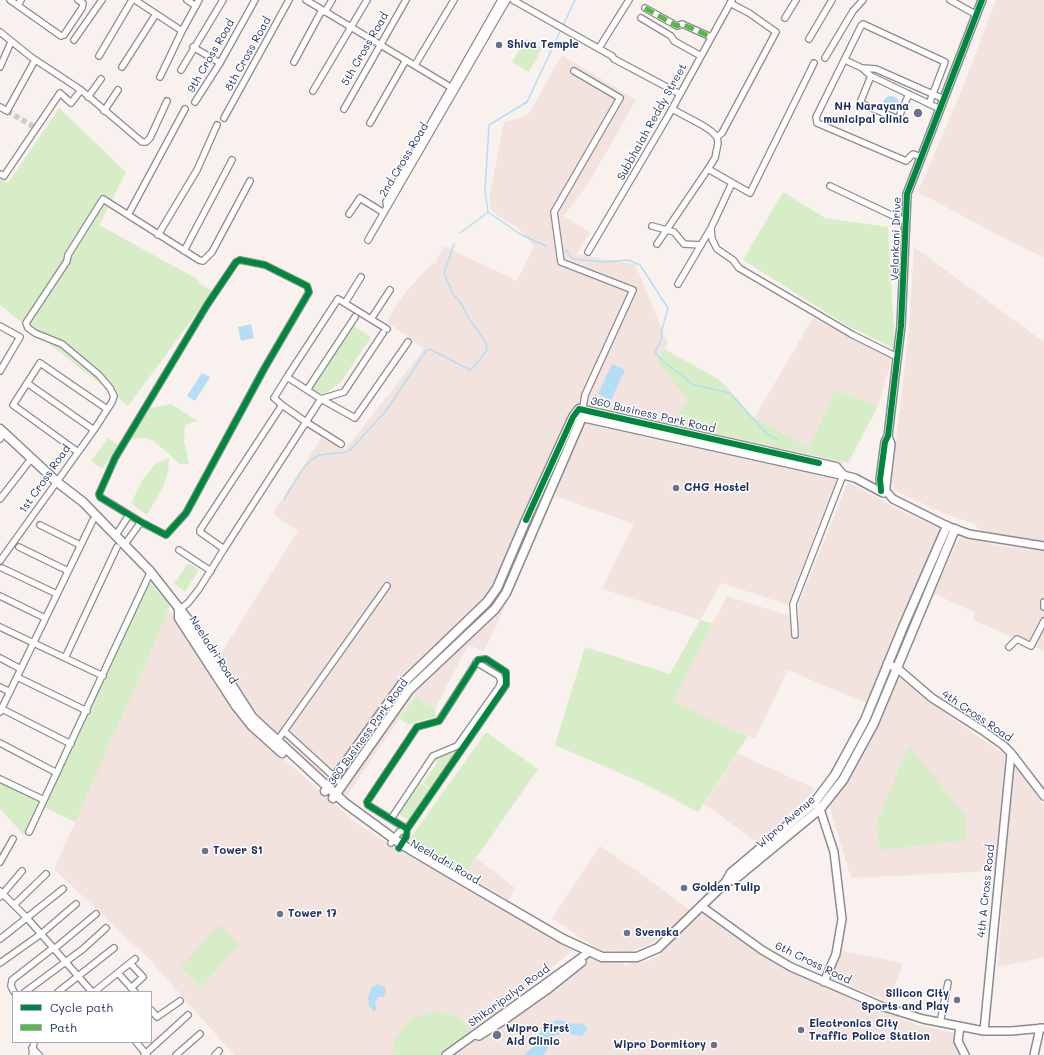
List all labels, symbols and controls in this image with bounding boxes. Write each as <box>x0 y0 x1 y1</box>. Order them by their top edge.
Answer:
street label: 5th Cross Road <box>339 10 391 88</box>
street label: 8th Cross Road <box>222 15 274 93</box>
street label: 9th Cross Road <box>185 17 237 95</box>
place label: Shiva Temple <box>507 38 579 52</box>
marker: Shiva Temple <box>494 40 504 50</box>
street label: Subbhaiah Reddy Street <box>614 61 690 183</box>
place label: NH Narayana municipal clinic <box>823 100 909 126</box>
marker: NH Narayana municipal clinic <box>912 107 924 119</box>
street label: 2nd Cross Road <box>377 121 431 199</box>
street label: Velankani Drive <box>888 197 904 281</box>
street label: 360 Business Park Road <box>589 394 717 436</box>
street label: 1st Cross Road <box>17 442 73 516</box>
place label: CHG Hostel <box>684 481 749 495</box>
marker: CHG Hostel <box>671 483 681 493</box>
street label: Neeladri Road <box>186 614 240 686</box>
street label: 360 Business Park Road <box>325 676 411 788</box>
street label: 4th Cross Road <box>939 687 1015 745</box>
street label: Wipro Avenue <box>754 793 818 851</box>
street label: Neeladri Road <box>408 837 482 887</box>
place label: Tower S1 <box>213 844 263 858</box>
street label: 4th A Cross Road <box>975 844 997 938</box>
marker: Tower S1 <box>200 846 210 856</box>
place label: Golden Tulip <box>692 881 760 895</box>
marker: Golden Tulip <box>679 883 689 893</box>
place label: Tower 17 <box>288 907 337 921</box>
marker: Tower 17 <box>275 909 285 919</box>
place label: Svenska <box>635 926 679 940</box>
marker: Svenska <box>622 928 632 938</box>
street label: 6th Cross Road <box>773 939 853 987</box>
street label: Shikaripalya Road <box>466 962 552 1030</box>
place label: Silicon City Sports and Play <box>861 987 949 1013</box>
legend <box>12 991 152 1043</box>
marker: Silicon City Sports and Play <box>952 995 962 1005</box>
text: Cycle path <box>50 999 113 1015</box>
place label: Electronics City Traffic Police Station <box>809 1017 930 1043</box>
text: Path <box>50 1019 77 1035</box>
place label: Wipro First Aid Clinic <box>506 1022 569 1048</box>
marker: Electronics City Traffic Police Station <box>796 1025 806 1035</box>
marker: Wipro First Aid Clinic <box>491 1029 503 1041</box>
place label: Wipro Dormitory <box>614 1038 706 1052</box>
marker: Wipro Dormitory <box>709 1040 719 1050</box>

